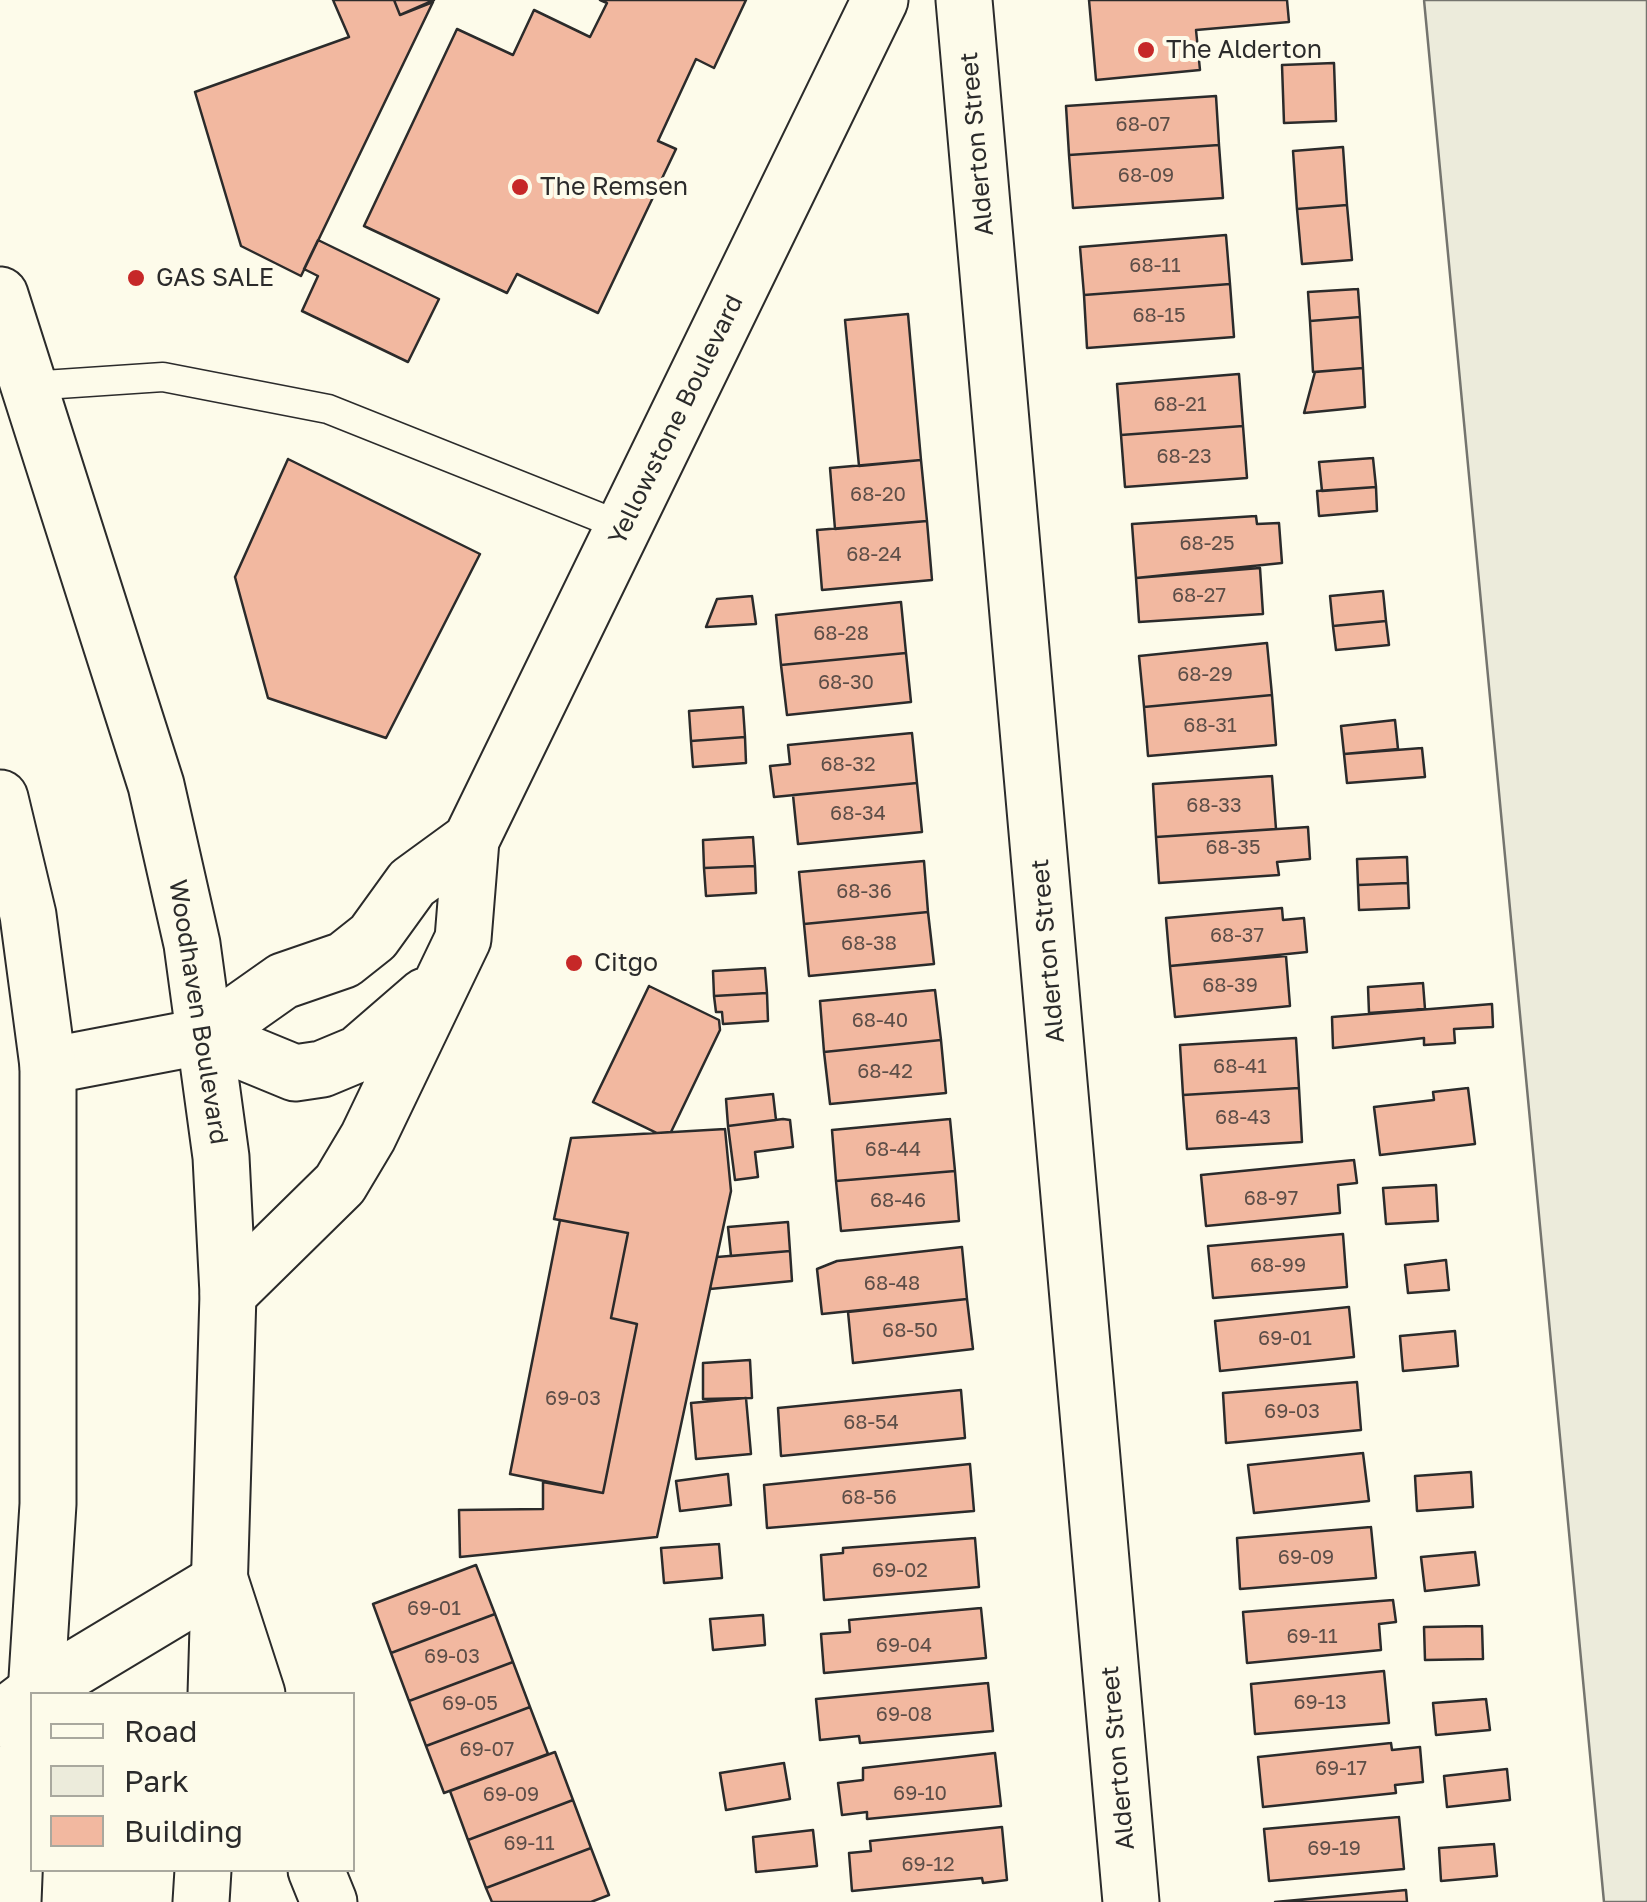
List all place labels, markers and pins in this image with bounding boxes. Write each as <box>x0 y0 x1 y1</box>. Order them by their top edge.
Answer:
place label: The Alderton <box>1166 35 1322 65</box>
marker: The Alderton <box>1135 39 1157 61</box>
place label: The Remsen <box>540 172 688 202</box>
marker: The Remsen <box>509 176 531 198</box>
place label: GAS SALE <box>156 263 274 293</box>
marker: GAS SALE <box>125 267 147 289</box>
place label: Citgo <box>594 948 658 978</box>
marker: Citgo <box>563 952 585 974</box>

